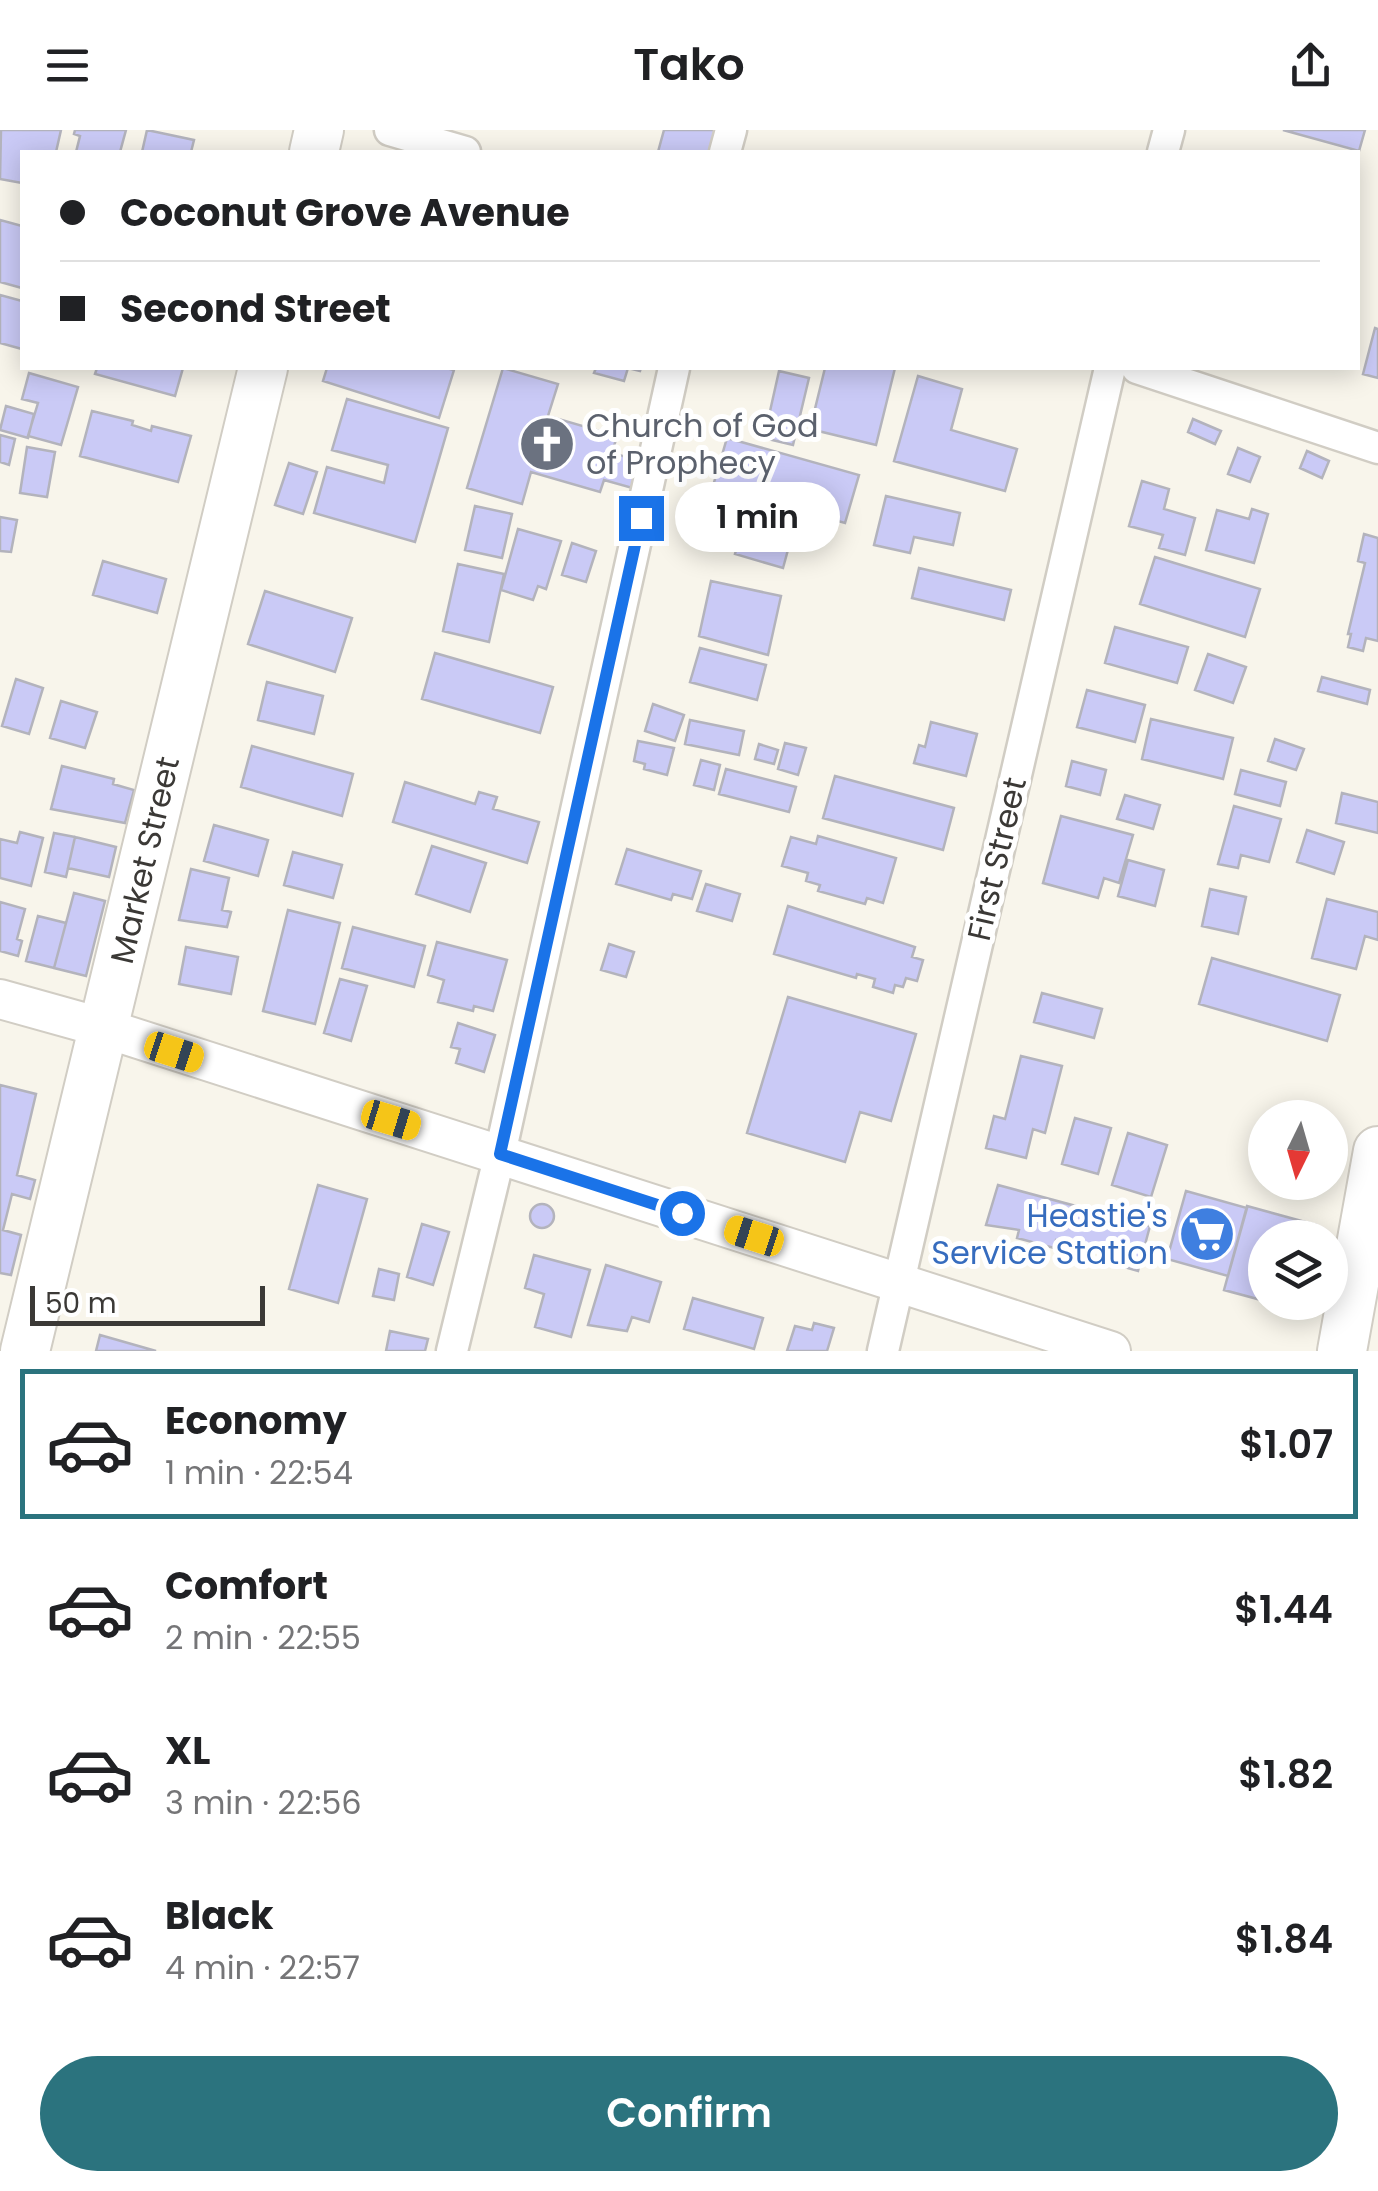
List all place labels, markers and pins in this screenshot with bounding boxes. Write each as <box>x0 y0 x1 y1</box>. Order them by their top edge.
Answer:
place label: Church of God of Prophecy <box>586 403 819 485</box>
church icon: Church of God of Prophecy <box>517 414 577 474</box>
place label: Heastie's Service Station <box>931 1193 1168 1275</box>
supermarket icon: Heastie's Service Station <box>1177 1204 1237 1264</box>

